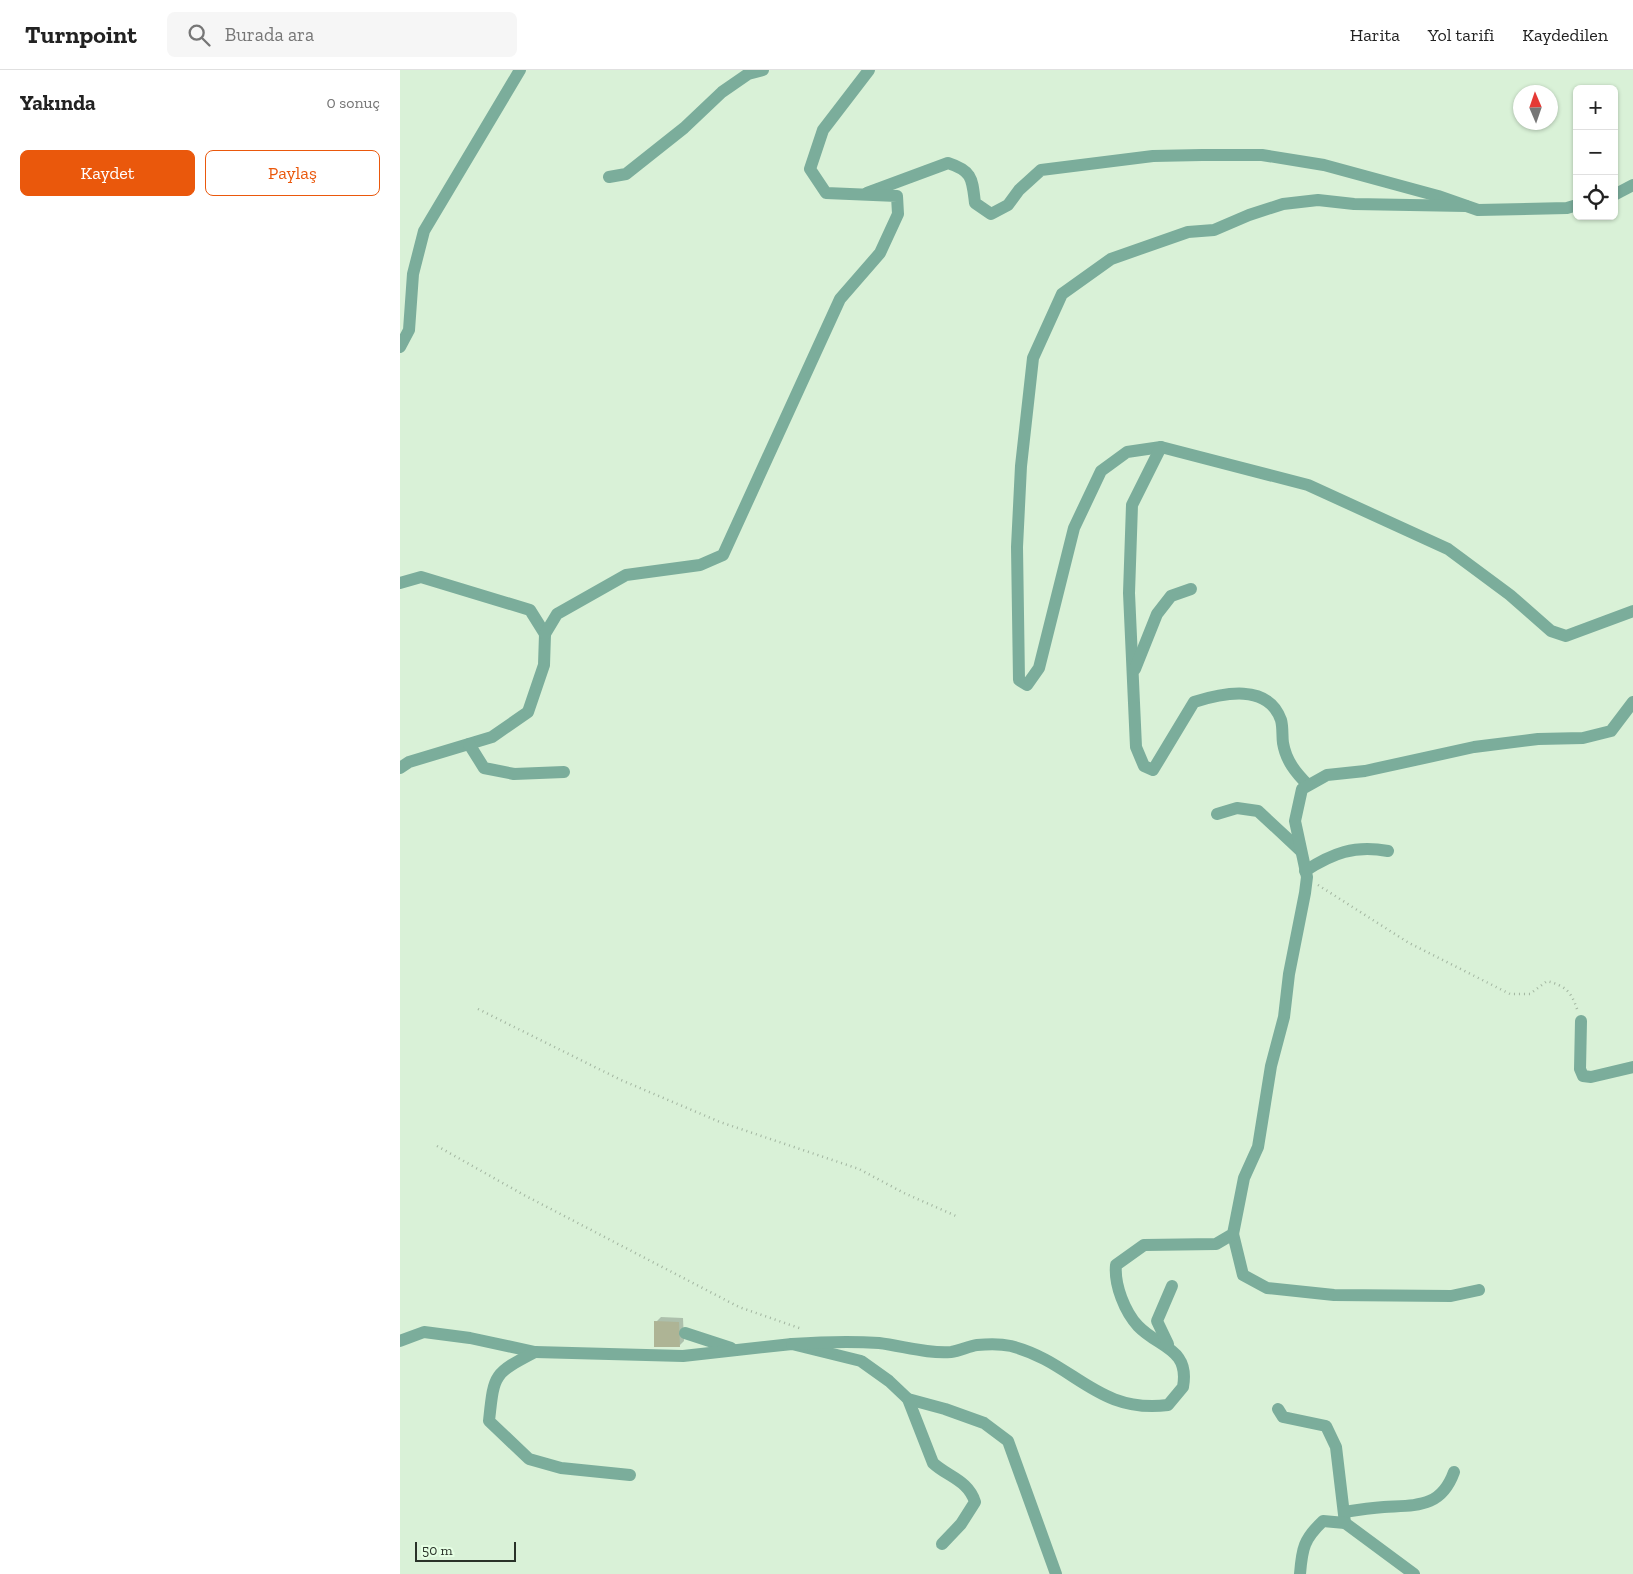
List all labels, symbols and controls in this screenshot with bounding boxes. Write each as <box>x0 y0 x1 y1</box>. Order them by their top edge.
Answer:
search box <box>167 12 517 57</box>
text: Turnpoint <box>25 20 137 49</box>
icon: search <box>185 21 213 49</box>
text: Burada ara <box>225 23 314 46</box>
text: Harita <box>1350 24 1400 46</box>
text: Yol tarifi <box>1428 24 1494 46</box>
text: Kaydedilen <box>1522 24 1608 46</box>
north arrow <box>1513 85 1558 130</box>
map controls <box>1573 85 1618 220</box>
button: + <box>1573 85 1618 130</box>
text: Yakında <box>20 90 96 115</box>
text: 0 sonuç <box>326 93 380 112</box>
button: − <box>1573 130 1618 175</box>
button: Kaydet <box>20 150 195 196</box>
button: Paylaş <box>205 150 380 196</box>
button: locate <box>1573 175 1618 220</box>
scale bar <box>415 1539 516 1562</box>
text: 50 m <box>422 1542 453 1559</box>

